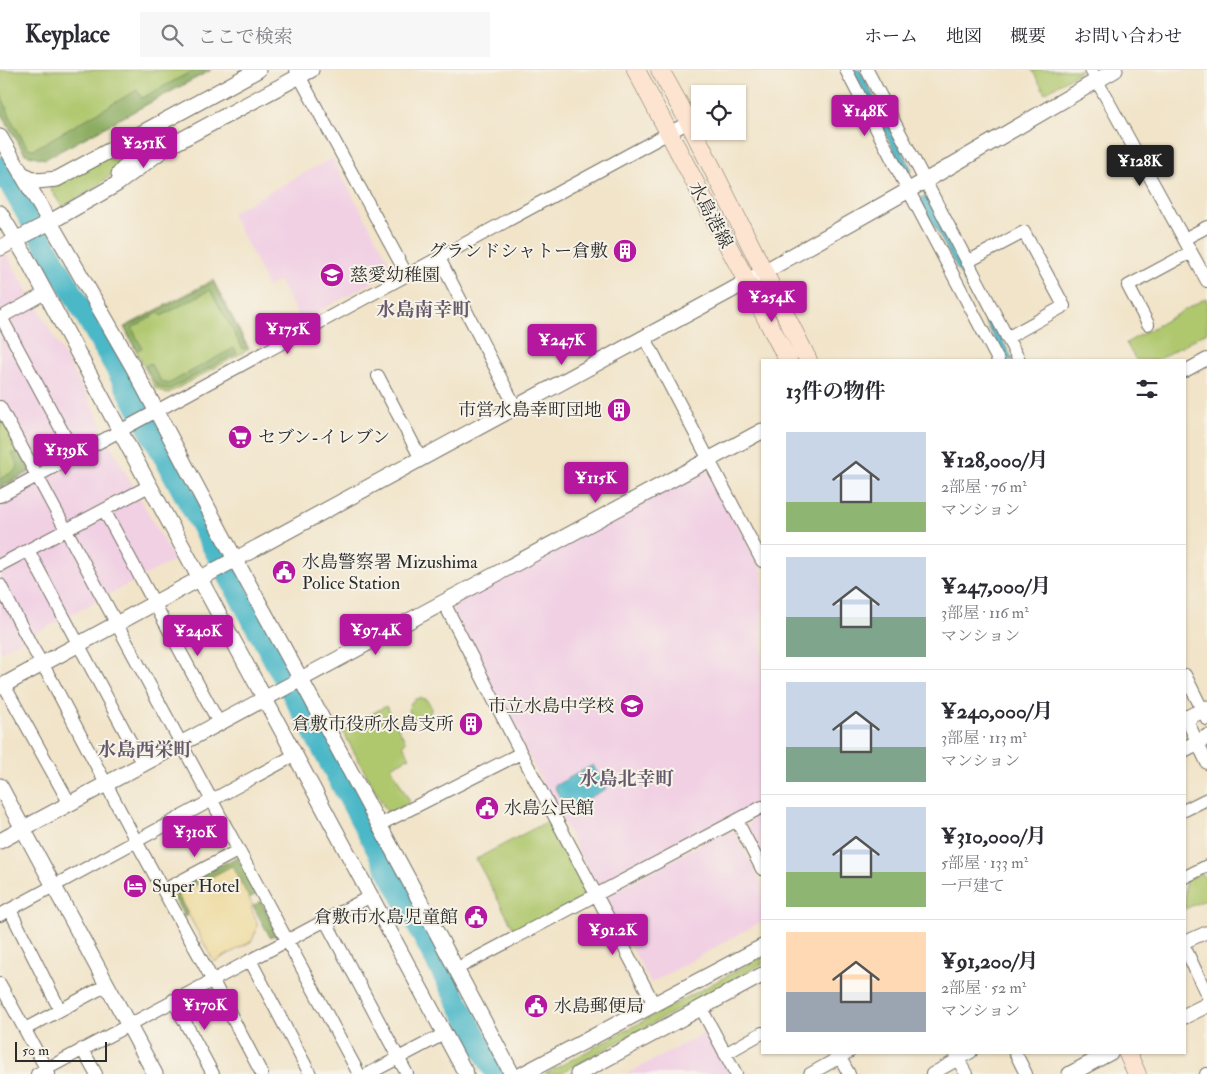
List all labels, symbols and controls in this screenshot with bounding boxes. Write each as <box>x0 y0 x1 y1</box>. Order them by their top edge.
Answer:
search box <box>140 12 490 57</box>
text: Keyplace <box>25 19 110 50</box>
icon: search <box>158 21 186 49</box>
text: ここで検索 <box>198 25 293 49</box>
text: ホーム <box>864 25 918 48</box>
text: 地図 <box>946 25 982 48</box>
text: 概要 <box>1010 25 1046 48</box>
text: お問い合わせ <box>1074 25 1182 48</box>
map controls <box>691 85 746 140</box>
button: locate <box>691 85 746 140</box>
pin: ¥148K <box>830 94 900 137</box>
text: ¥148K <box>842 101 888 121</box>
pin: ¥251K <box>109 126 179 169</box>
text: ¥251K <box>122 133 166 153</box>
pin: ¥128K <box>1105 144 1175 187</box>
text: ¥128K <box>1118 151 1162 171</box>
street label: 水島港線 <box>684 178 738 252</box>
building icon: グランドシャトー倉敷 <box>612 238 638 264</box>
place label: グランドシャトー倉敷 <box>428 240 608 263</box>
school or university icon: 慈愛幼稚園 <box>319 262 345 288</box>
place label: 慈愛幼稚園 <box>350 264 440 287</box>
pin: ¥254K <box>737 280 807 323</box>
text: ¥254K <box>749 287 795 307</box>
district label: 水島南幸町 <box>376 298 472 322</box>
pin: ¥175K <box>253 312 323 355</box>
text: ¥175K <box>266 319 310 339</box>
pin: ¥247K <box>527 324 597 366</box>
text: ¥247K <box>539 330 585 350</box>
icon: filters <box>1133 375 1161 403</box>
text: 13件の物件 <box>786 378 886 405</box>
building icon: 市営水島幸町団地 <box>606 397 632 423</box>
place label: 市営水島幸町団地 <box>458 399 602 422</box>
supermarket icon: セブン-イレブン <box>227 424 253 450</box>
place label: セブン-イレブン <box>258 426 390 449</box>
pin: ¥139K <box>31 434 101 476</box>
text: ¥139K <box>44 440 88 460</box>
text: ¥128,000/月 <box>941 447 1049 474</box>
icon: home <box>826 452 886 512</box>
pin: ¥115K <box>561 462 631 504</box>
text: ¥115K <box>575 468 617 488</box>
text: 2部屋 · 76 m² <box>941 477 1027 497</box>
text: マンション <box>941 500 1020 520</box>
place label: 水島警察署 Mizushima Police Station <box>302 551 478 595</box>
public building icon: 水島警察署 Mizushima Police Station <box>271 559 297 585</box>
text: ¥247,000/月 <box>941 573 1051 600</box>
icon: home <box>826 577 886 637</box>
text: 3部屋 · 116 m² <box>941 603 1029 623</box>
pin: ¥240K <box>163 614 233 657</box>
pin: ¥97.4K <box>335 614 417 656</box>
text: ¥97.4K <box>351 620 401 640</box>
text: ¥240K <box>174 621 222 641</box>
text: マンション <box>941 626 1020 646</box>
school or university icon: 市立水島中学校 <box>619 693 645 719</box>
place label: 市立水島中学校 <box>488 695 614 718</box>
text: ¥240,000/月 <box>941 698 1053 725</box>
icon: home <box>826 702 886 762</box>
building icon: 倉敷市役所水島支所 <box>458 711 484 737</box>
place label: 倉敷市役所水島支所 <box>292 713 454 736</box>
text: 3部屋 · 113 m² <box>941 728 1027 748</box>
district label: 水島西栄町 <box>97 738 193 762</box>
text: マンション <box>941 751 1020 771</box>
district label: 水島北幸町 <box>579 767 675 791</box>
public building icon: 水島公民館 <box>474 795 500 821</box>
place label: 水島公民館 <box>504 797 594 820</box>
pin: ¥310K <box>160 816 230 858</box>
text: ¥310K <box>173 822 217 842</box>
text: ¥310,000/月 <box>941 823 1047 850</box>
icon: home <box>826 827 886 887</box>
text: 5部屋 · 133 m² <box>941 853 1028 873</box>
hotel icon: Super Hotel <box>122 873 148 899</box>
place label: Super Hotel <box>152 875 240 898</box>
text: 一戸建て <box>941 876 1005 896</box>
public building icon: 倉敷市水島児童館 <box>463 904 489 930</box>
place label: 倉敷市水島児童館 <box>314 906 458 929</box>
pin: ¥91.2K <box>572 914 654 956</box>
text: ¥91.2K <box>589 920 637 940</box>
text: ¥91,200/月 <box>941 948 1039 975</box>
icon: home <box>826 952 886 1012</box>
text: 2部屋 · 52 m² <box>941 978 1026 998</box>
pin: ¥170K <box>170 988 240 1031</box>
public building icon: 水島郵便局 <box>523 993 549 1019</box>
text: ¥170K <box>183 995 227 1015</box>
place label: 水島郵便局 <box>554 995 644 1018</box>
text: マンション <box>941 1001 1020 1021</box>
scale bar <box>15 1039 108 1062</box>
text: 50 m <box>22 1042 49 1059</box>

